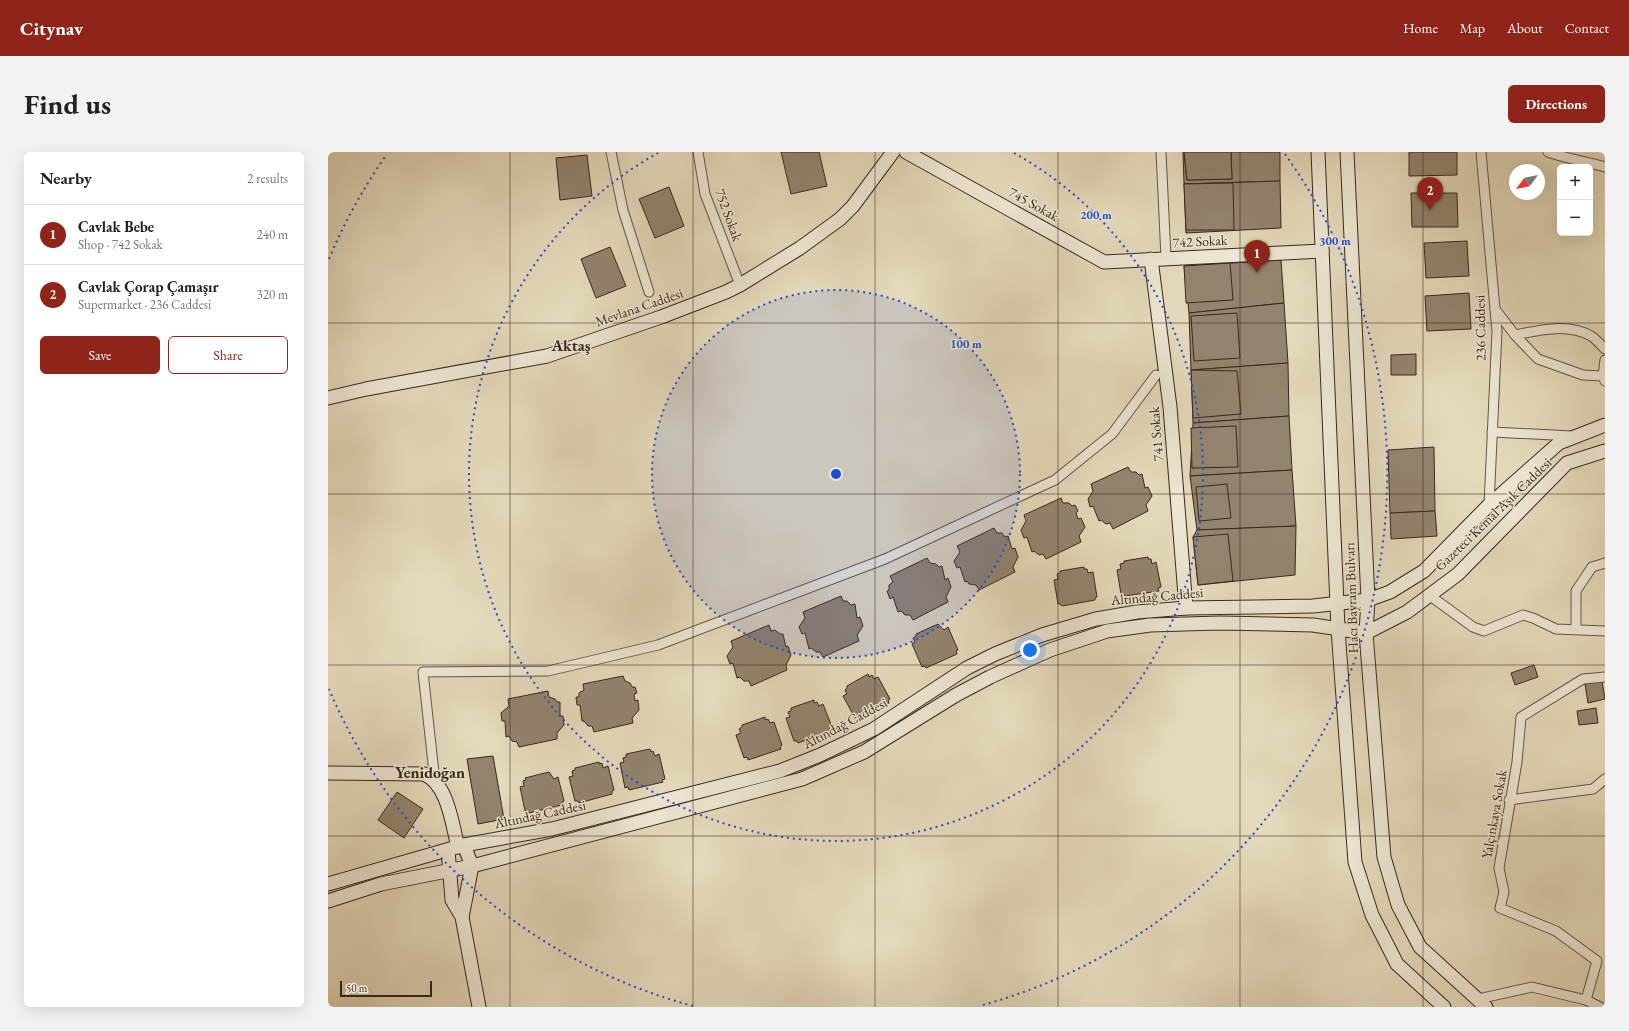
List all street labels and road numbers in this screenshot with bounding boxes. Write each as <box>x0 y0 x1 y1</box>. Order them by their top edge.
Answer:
street label: 745 Sokak <box>1006 183 1063 225</box>
street label: 752 Sokak <box>711 186 747 244</box>
street label: 742 Sokak <box>1172 231 1228 251</box>
street label: Mevlana Caddesi <box>593 283 686 330</box>
street label: 236 Caddesi <box>1470 294 1490 361</box>
street label: 741 Sokak <box>1145 405 1167 462</box>
street label: Gazeteci Kemal Aşık Caddesi <box>1431 453 1556 575</box>
street label: Hacı Bayram Bulvarı <box>1340 542 1362 654</box>
street label: Altındağ Caddesi <box>1109 583 1205 609</box>
street label: Altındağ Caddesi <box>799 693 891 753</box>
street label: Yalçınkaya Sokak <box>1477 768 1511 860</box>
street label: Altındağ Caddesi <box>492 795 588 833</box>

